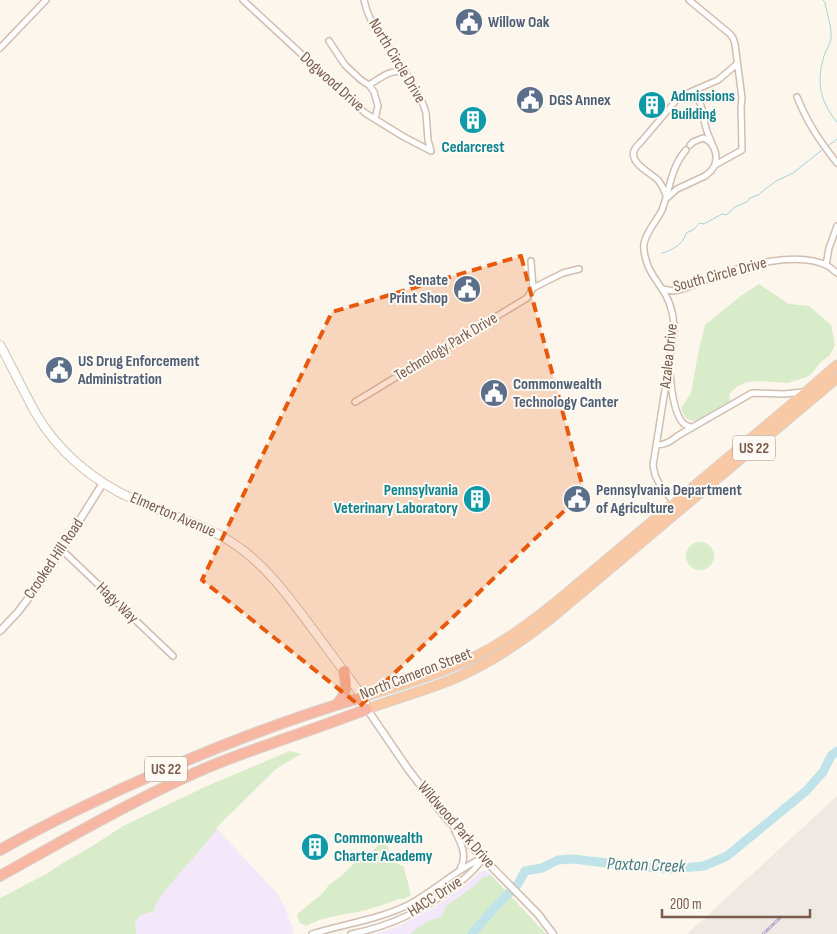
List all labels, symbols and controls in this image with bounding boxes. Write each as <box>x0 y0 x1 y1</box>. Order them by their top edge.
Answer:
public building icon: Willow Oak <box>454 7 484 37</box>
place label: Willow Oak <box>488 13 550 32</box>
street label: North Circle Drive <box>364 15 430 107</box>
street label: Dogwood Drive <box>296 48 368 116</box>
public building icon: DGS Annex <box>515 85 545 115</box>
place label: Admissions Building <box>670 87 735 124</box>
building icon: Admissions Building <box>637 90 667 120</box>
place label: DGS Annex <box>549 91 611 110</box>
building icon: Cedarcrest <box>458 105 488 135</box>
place label: Cedarcrest <box>442 138 504 157</box>
street label: South Circle Drive <box>671 253 769 297</box>
place label: Senate Print Shop <box>389 271 448 308</box>
public building icon: Senate Print Shop <box>452 274 482 304</box>
street label: Technology Park Drive <box>391 309 501 385</box>
street label: Azalea Drive <box>656 323 682 390</box>
place label: US Drug Enforcement Administration <box>77 352 200 389</box>
public building icon: US Drug Enforcement Administration <box>44 355 74 385</box>
place label: Commonwealth Technology Canter <box>513 375 618 412</box>
public building icon: Commonwealth Technology Canter <box>479 378 509 408</box>
road number: US 22 <box>733 436 775 460</box>
place label: Pennsylvania Veterinary Laboratory <box>334 481 458 518</box>
place label: Pennsylvania Department of Agriculture <box>596 481 742 518</box>
building icon: Pennsylvania Veterinary Laboratory <box>462 484 492 514</box>
public building icon: Pennsylvania Department of Agriculture <box>562 484 592 514</box>
street label: Elmerton Avenue <box>127 488 219 542</box>
street label: Crooked Hill Road <box>20 515 88 603</box>
street label: Hagy Way <box>92 578 142 628</box>
street label: North Cameron Street <box>357 644 475 704</box>
road number: US 22 <box>145 756 187 782</box>
street label: Wildwood Park Drive <box>413 778 499 872</box>
place label: Commonwealth Charter Academy <box>334 829 433 866</box>
building icon: Commonwealth Charter Academy <box>300 832 330 862</box>
water label: Paxton Creek <box>607 853 687 877</box>
street label: HACC Drive <box>404 872 466 922</box>
scale bar <box>662 886 810 918</box>
text: 200 m <box>670 895 702 914</box>

